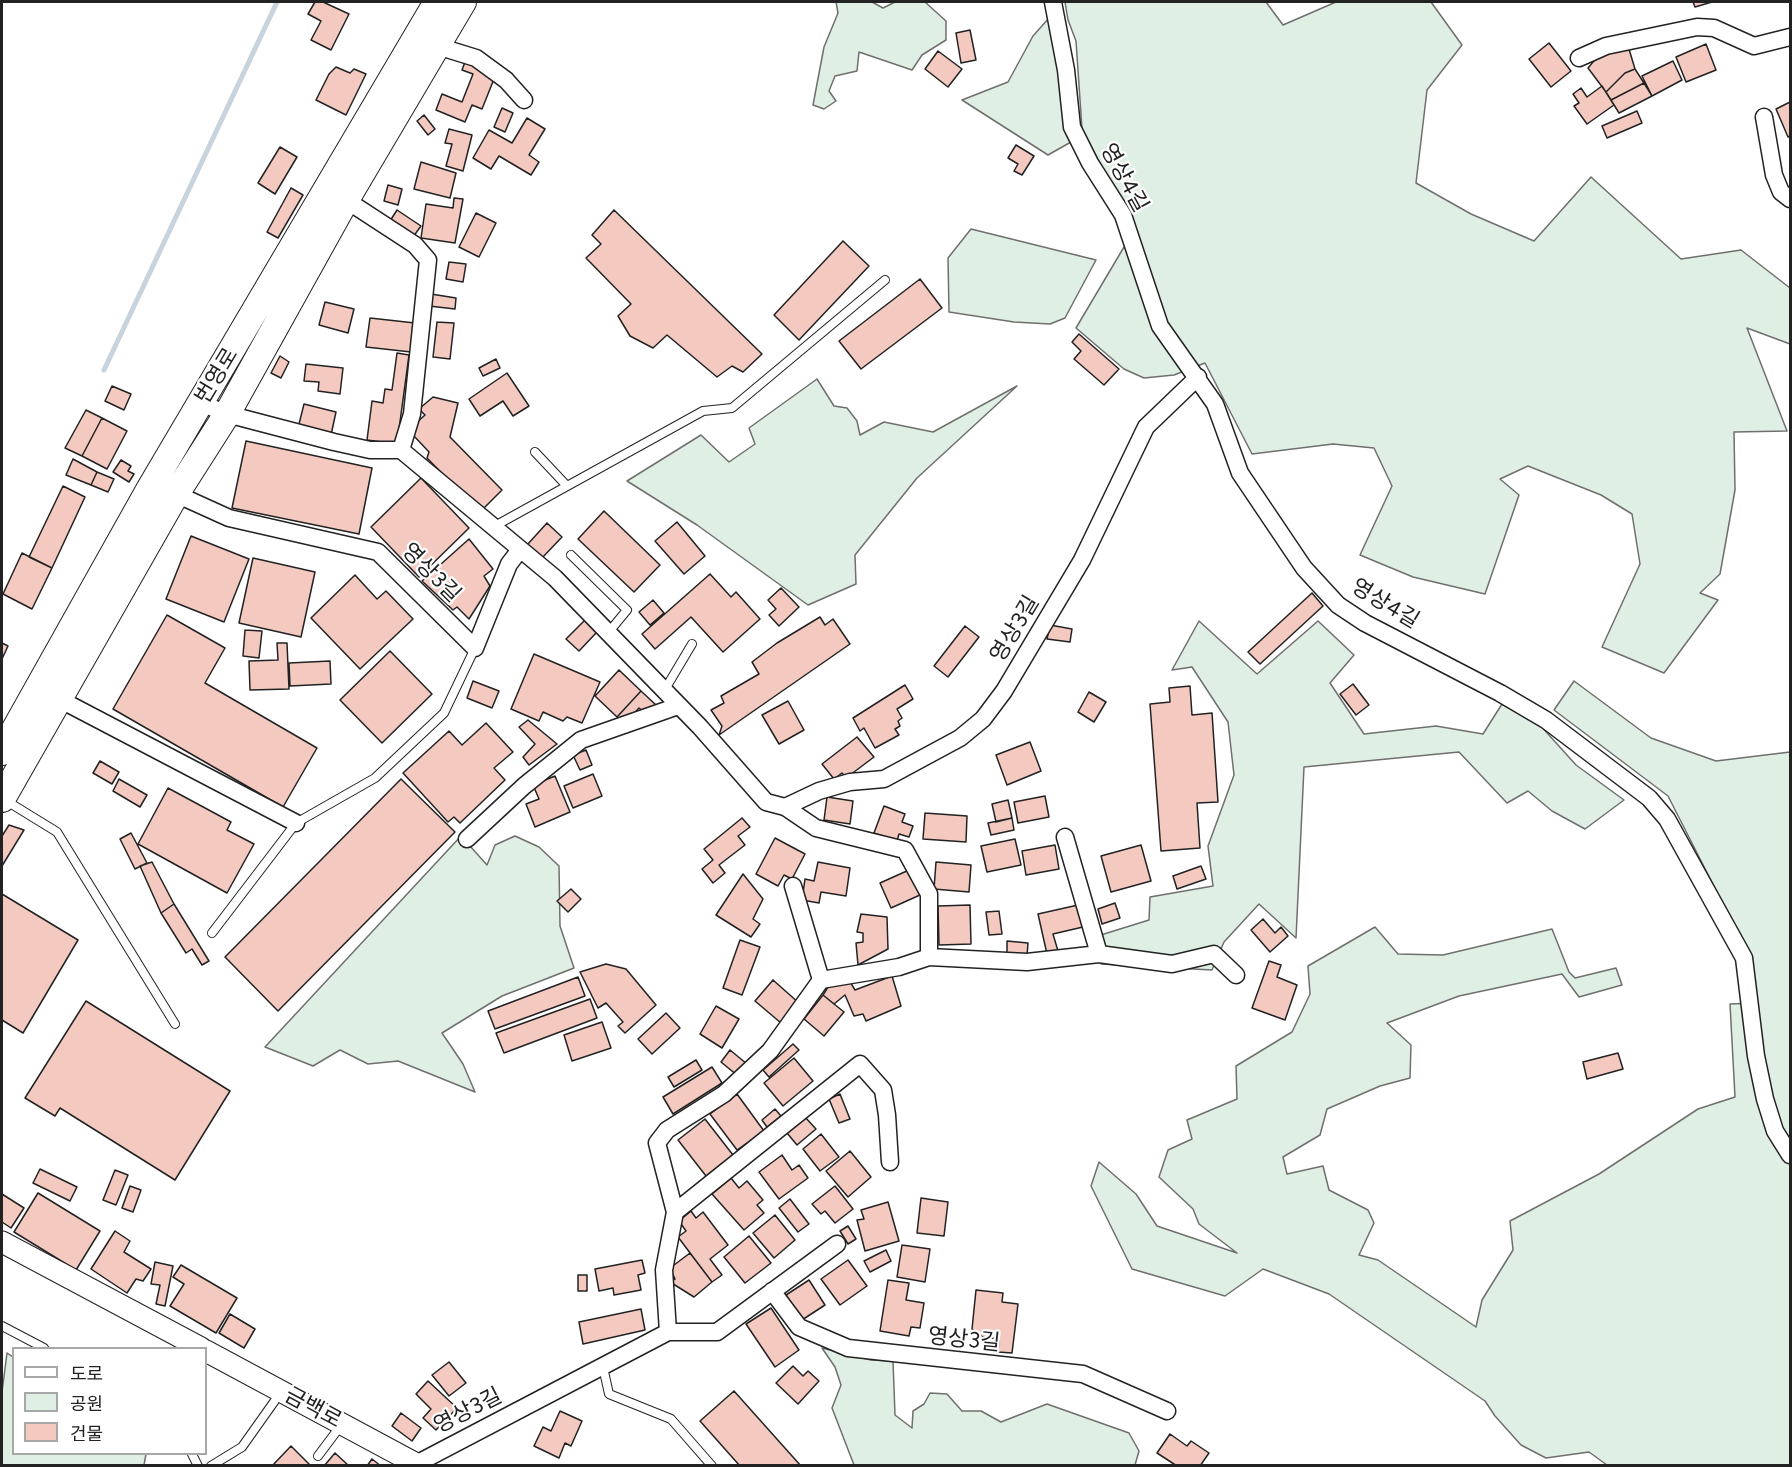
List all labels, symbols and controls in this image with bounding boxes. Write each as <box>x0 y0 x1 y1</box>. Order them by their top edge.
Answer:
street label: 영상4길 <box>1094 139 1154 217</box>
street label: 번영로 <box>190 343 244 409</box>
street label: 영상3길 <box>396 538 466 608</box>
street label: 영상4길 <box>1346 574 1424 634</box>
street label: 영상3길 <box>985 591 1045 667</box>
street label: 영상3길 <box>926 1323 1002 1357</box>
legend <box>12 1347 207 1455</box>
text: 도로 <box>70 1363 103 1385</box>
street label: 금백로 <box>280 1382 346 1434</box>
street label: 영상3길 <box>430 1383 506 1439</box>
text: 공원 <box>70 1393 103 1415</box>
text: 건물 <box>70 1423 103 1445</box>

